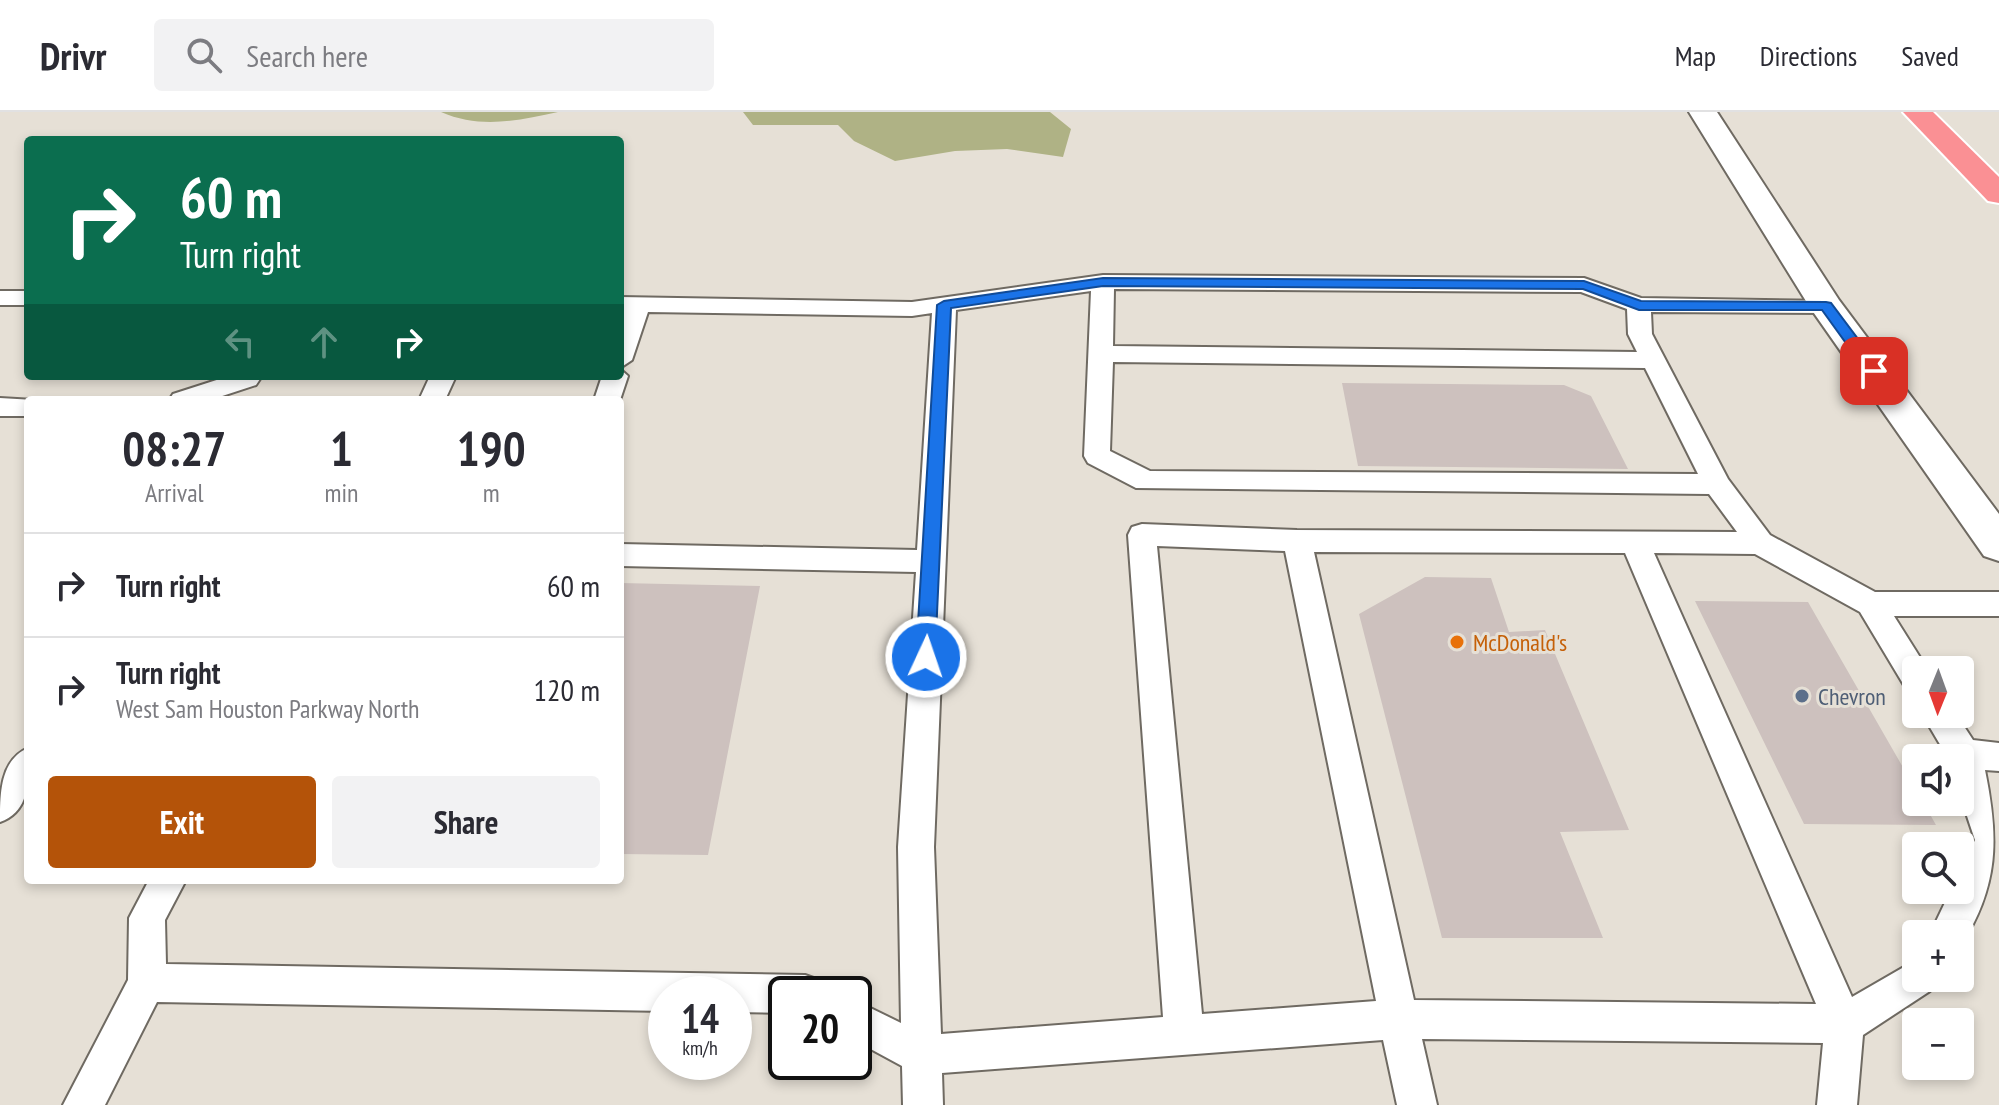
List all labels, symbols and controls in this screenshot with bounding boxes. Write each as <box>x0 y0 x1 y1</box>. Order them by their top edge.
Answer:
search box <box>154 19 714 91</box>
text: Drivr <box>40 31 106 80</box>
icon: search <box>182 33 226 77</box>
text: Search here <box>246 36 368 75</box>
text: Map <box>1675 37 1716 74</box>
text: Directions <box>1760 37 1857 74</box>
text: Saved <box>1901 37 1959 74</box>
text: 60 m <box>180 161 282 233</box>
icon: right <box>48 168 152 272</box>
text: Turn right <box>180 231 301 278</box>
icon: left <box>218 320 262 364</box>
icon: ahead <box>302 320 346 364</box>
icon: right <box>386 320 430 364</box>
pin <box>1840 337 1908 405</box>
icon: arrive <box>1852 349 1896 393</box>
text: 08:27 <box>122 417 226 479</box>
text: 1 <box>330 417 353 479</box>
text: 190 <box>457 417 526 479</box>
text: Arrival <box>145 476 204 509</box>
text: min <box>324 476 358 509</box>
text: m <box>483 476 500 509</box>
icon: right <box>48 563 92 607</box>
text: Turn right <box>116 566 220 605</box>
text: 60 m <box>547 566 600 605</box>
position arrow <box>884 615 968 699</box>
place label: McDonald's <box>1473 627 1567 658</box>
marker: McDonald's <box>1448 633 1466 651</box>
text: Turn right <box>116 653 220 692</box>
north arrow <box>1902 656 1974 728</box>
map controls <box>1902 656 1974 1080</box>
icon: right <box>48 667 92 711</box>
text: 120 m <box>534 670 600 709</box>
place label: Chevron <box>1818 681 1886 712</box>
marker: Chevron <box>1793 687 1811 705</box>
text: West Sam Houston Parkway North <box>116 692 420 725</box>
button: sound <box>1902 744 1974 816</box>
button: Exit <box>48 776 316 868</box>
button: Share <box>332 776 600 868</box>
button: search <box>1902 832 1974 904</box>
button: + <box>1902 920 1974 992</box>
speed limit sign: 20 <box>768 976 872 1080</box>
text: 14 <box>681 992 719 1044</box>
button: − <box>1902 1008 1974 1080</box>
text: km/h <box>682 1035 718 1061</box>

